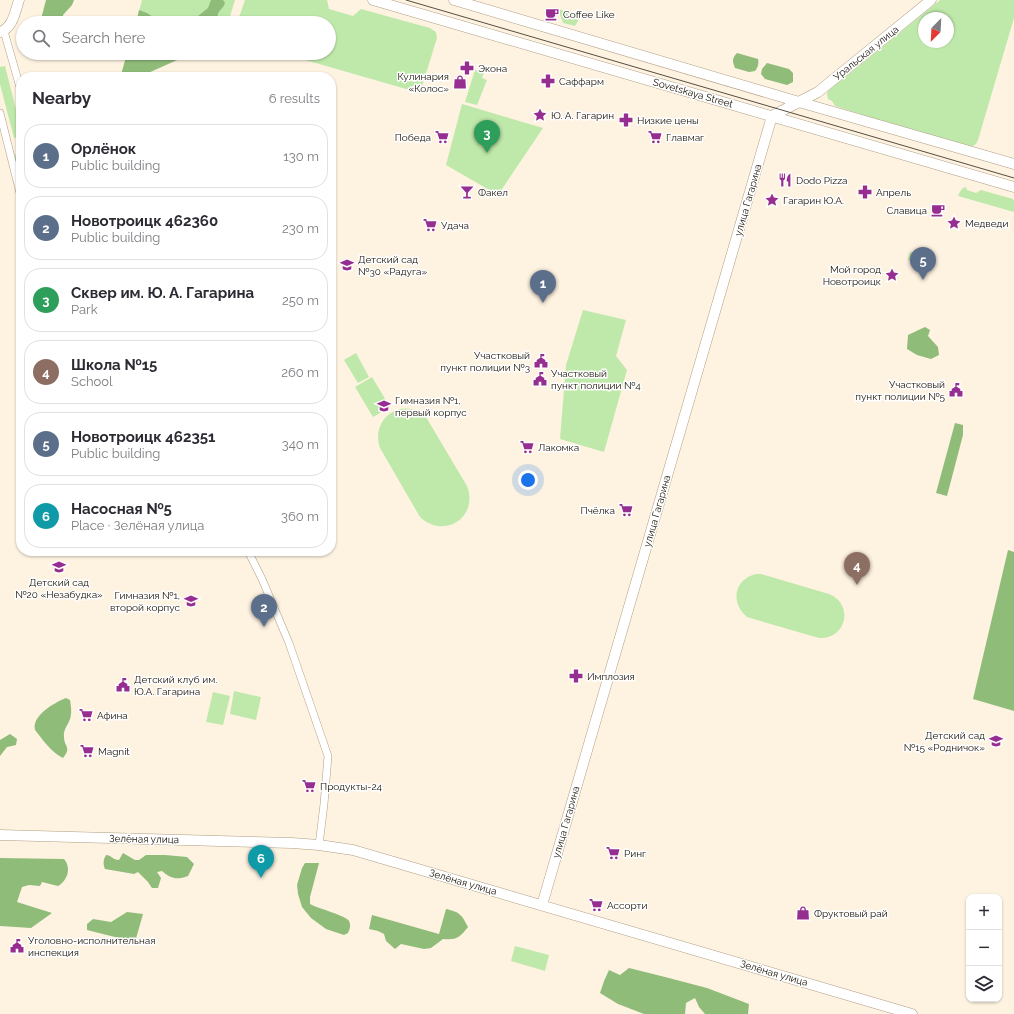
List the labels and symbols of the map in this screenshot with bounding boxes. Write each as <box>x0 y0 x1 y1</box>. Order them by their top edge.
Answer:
cafe icon: Coffee Like <box>544 6 560 22</box>
place label: Coffee Like <box>563 9 615 20</box>
north arrow <box>918 12 954 48</box>
street label: Уральская улица <box>831 23 901 83</box>
pharmacy icon: Экона <box>459 60 475 76</box>
place label: Экона <box>478 63 507 74</box>
place label: Кулинария «Колос» <box>397 71 449 94</box>
pharmacy icon: Саффарм <box>540 73 556 89</box>
shop icon: Кулинария «Колос» <box>452 74 468 90</box>
place label: Саффарм <box>559 76 604 87</box>
street label: Sovetskaya Street <box>652 76 735 110</box>
place icon: Ю. А. Гагарин <box>532 107 548 123</box>
place label: Ю. А. Гагарин <box>551 110 614 121</box>
pharmacy icon: Низкие цены <box>618 112 634 128</box>
place label: Низкие цены <box>637 115 699 126</box>
pin: 3 <box>474 120 500 153</box>
supermarket icon: Победа <box>434 129 450 145</box>
supermarket icon: Главмаг <box>647 129 663 145</box>
place label: Победа <box>395 132 431 143</box>
place label: Главмаг <box>666 132 704 143</box>
street label: улица Гагарина <box>732 163 764 237</box>
restaurant icon: Dodo Pizza <box>777 172 793 188</box>
place label: Dodo Pizza <box>796 175 848 186</box>
bar icon: Факел <box>459 184 475 200</box>
pharmacy icon: Апрель <box>857 184 873 200</box>
place label: Факел <box>478 187 508 198</box>
place label: Апрель <box>876 187 911 198</box>
place icon: Гагарин Ю.А. <box>764 192 780 208</box>
place label: Гагарин Ю.А. <box>783 195 844 206</box>
cafe icon: Славица <box>930 202 946 218</box>
place label: Славица <box>886 205 927 216</box>
place icon: Медведи <box>946 215 962 231</box>
supermarket icon: Удача <box>422 217 438 233</box>
place label: Медведи <box>965 218 1008 229</box>
place label: Удача <box>441 220 469 231</box>
pin: 5 <box>910 247 936 280</box>
place label: Детский сад №30 «Радуга» <box>358 254 427 277</box>
school or university icon: Детский сад №30 «Радуга» <box>339 257 355 273</box>
place label: Мой город Новотроицк <box>823 264 881 287</box>
place icon: Мой город Новотроицк <box>884 267 900 283</box>
pin: 1 <box>530 270 556 303</box>
place label: Участковый пункт полиции №3 <box>440 350 530 373</box>
public building icon: Участковый пункт полиции №3 <box>533 353 549 369</box>
place label: Участковый пункт полиции №4 <box>551 368 641 391</box>
public building icon: Участковый пункт полиции №4 <box>532 371 548 387</box>
place label: Участковый пункт полиции №5 <box>855 379 946 402</box>
public building icon: Участковый пункт полиции №5 <box>948 382 964 398</box>
place label: Гимназия №1, первый корпус <box>395 395 467 418</box>
school or university icon: Гимназия №1, первый корпус <box>376 398 392 414</box>
supermarket icon: Лакомка <box>519 439 535 455</box>
place label: Лакомка <box>538 442 579 453</box>
your location <box>518 470 538 490</box>
street label: улица Гагарина <box>641 474 673 548</box>
supermarket icon: Пчёлка <box>618 502 634 518</box>
place label: Пчёлка <box>581 505 615 516</box>
pin: 4 <box>844 552 870 585</box>
school or university icon: Детский сад №20 «Незабудка» <box>51 559 67 575</box>
place label: Детский сад №20 «Незабудка» <box>15 577 103 600</box>
place label: Гимназия №1, второй корпус <box>110 590 181 613</box>
school or university icon: Гимназия №1, второй корпус <box>183 593 199 609</box>
pin: 2 <box>251 594 277 627</box>
pharmacy icon: Имплозия <box>568 668 584 684</box>
place label: Имплозия <box>587 671 635 682</box>
place label: Детский клуб им. Ю.А. Гагарина <box>134 674 217 697</box>
public building icon: Детский клуб им. Ю.А. Гагарина <box>115 677 131 693</box>
supermarket icon: Афина <box>78 707 94 723</box>
place label: Афина <box>97 710 128 721</box>
place label: Детский сад №15 «Родничок» <box>904 730 985 753</box>
school or university icon: Детский сад №15 «Родничок» <box>988 733 1004 749</box>
supermarket icon: Magnit <box>79 743 95 759</box>
place label: Magnit <box>98 746 130 757</box>
supermarket icon: Продукты-24 <box>301 778 317 794</box>
place label: Продукты-24 <box>320 781 383 792</box>
street label: улица Гагарина <box>550 785 582 859</box>
street label: Зелёная улица <box>109 833 179 845</box>
pin: 6 <box>248 845 274 878</box>
supermarket icon: Ринг <box>605 845 621 861</box>
place label: Ринг <box>624 848 646 859</box>
street label: Зелёная улица <box>428 867 498 897</box>
supermarket icon: Ассорти <box>588 897 604 913</box>
place label: Ассорти <box>607 900 647 911</box>
shop icon: Фруктовый рай <box>795 905 811 921</box>
place label: Фруктовый рай <box>814 908 888 919</box>
place label: Уголовно-исполнительная инспекция <box>28 935 155 958</box>
public building icon: Уголовно-исполнительная инспекция <box>9 938 25 954</box>
street label: Зелёная улица <box>739 958 809 988</box>

